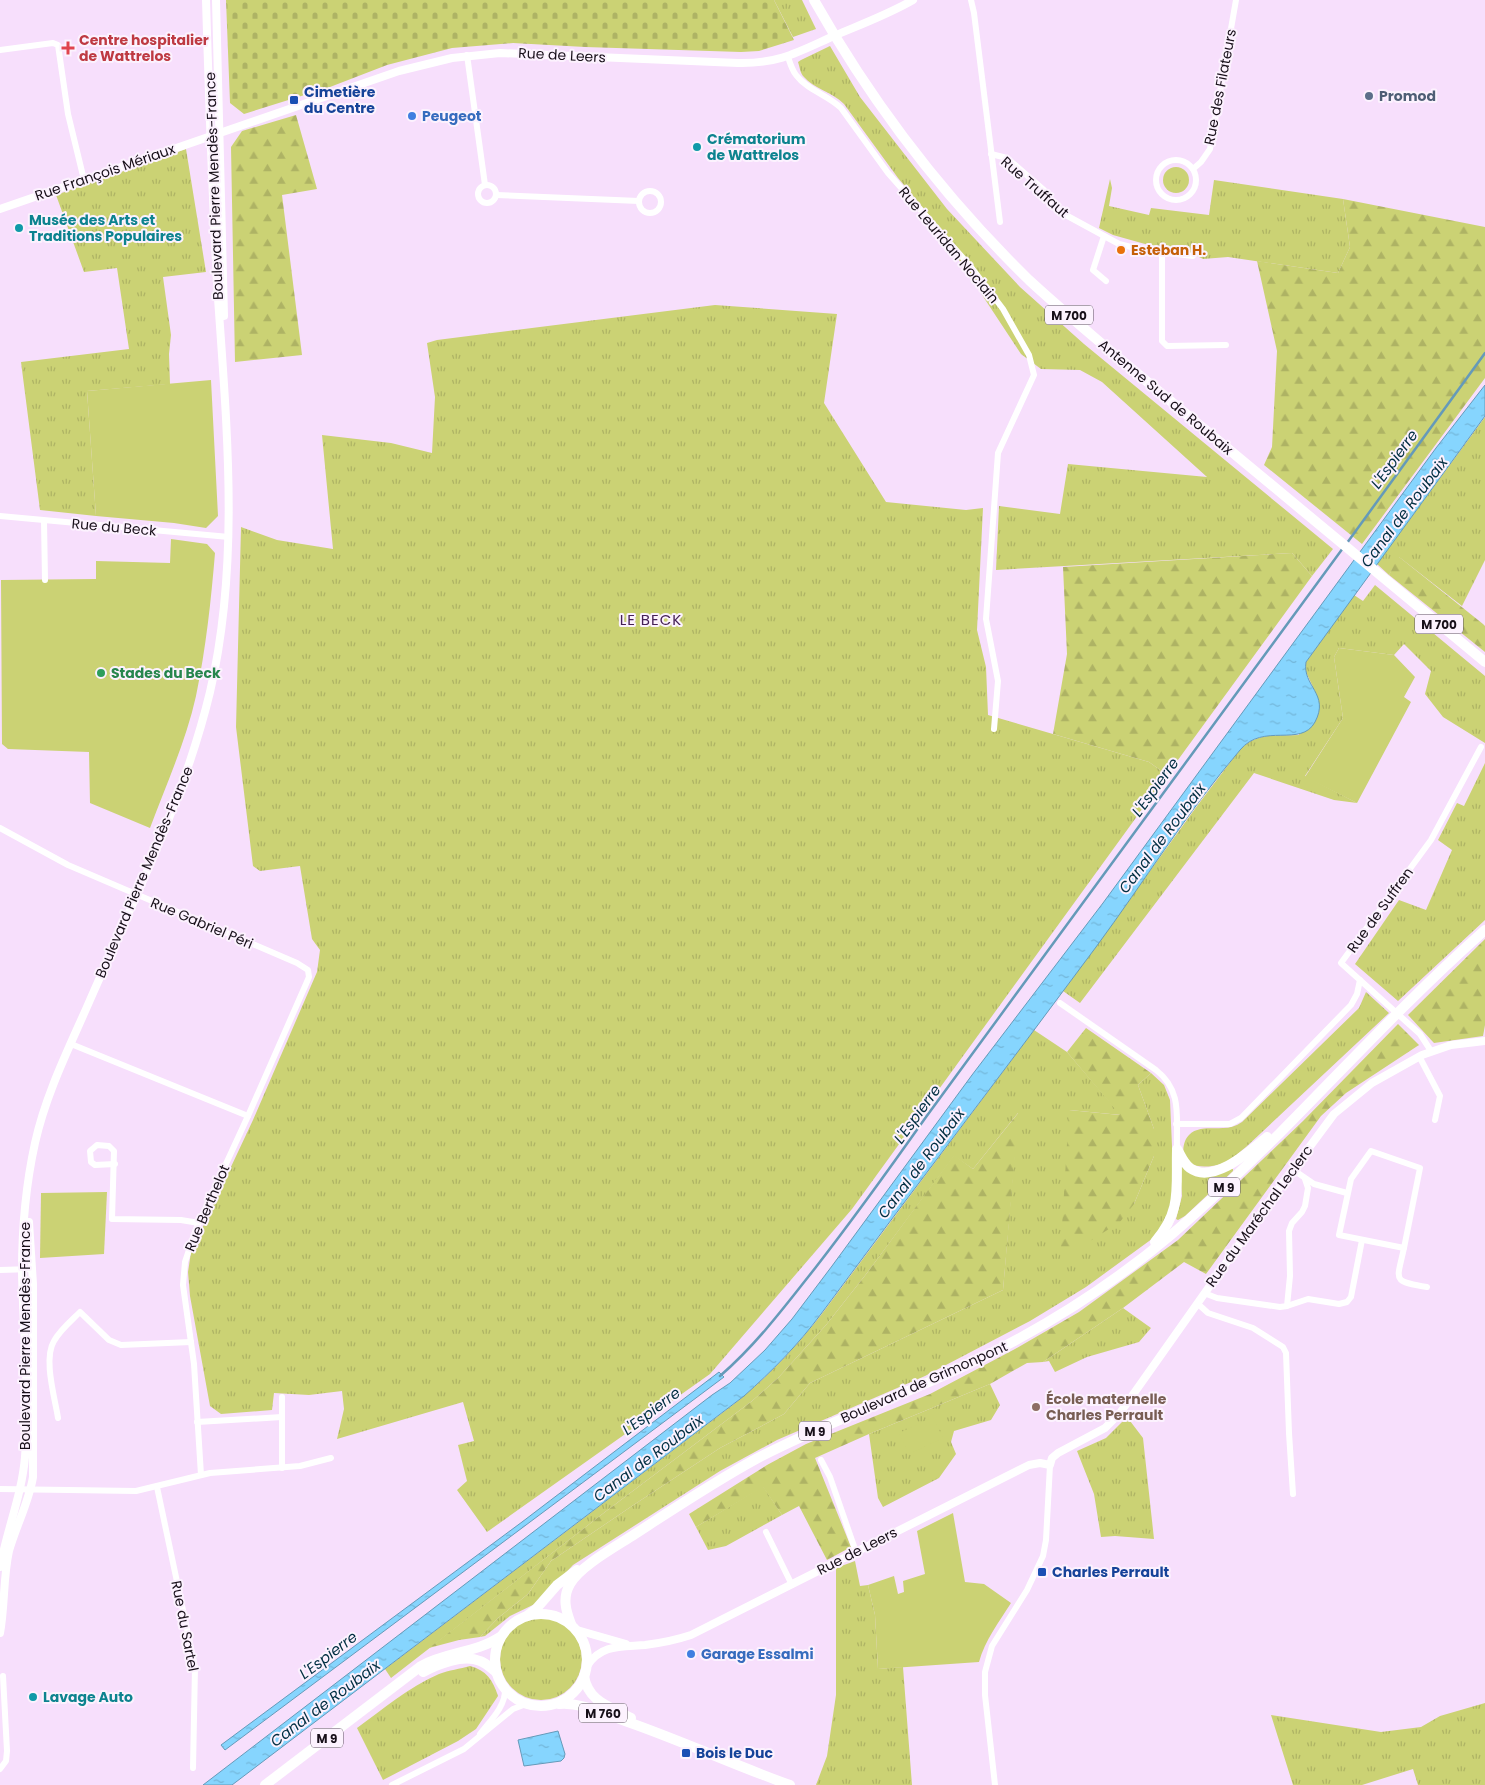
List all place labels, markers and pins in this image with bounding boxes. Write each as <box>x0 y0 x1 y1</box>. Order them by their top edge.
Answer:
place label: Centre hospitalier de Wattrelos <box>79 30 209 66</box>
marker: Centre hospitalier de Wattrelos <box>61 41 75 55</box>
place label: Cimetière du Centre <box>304 82 376 118</box>
place label: Promod <box>1379 86 1436 106</box>
marker: Promod <box>1363 90 1375 102</box>
marker: Cimetière du Centre <box>288 94 300 106</box>
place label: Peugeot <box>422 106 482 126</box>
marker: Peugeot <box>406 110 418 122</box>
place label: Crématorium de Wattrelos <box>707 129 806 165</box>
marker: Crématorium de Wattrelos <box>691 141 703 153</box>
place label: Musée des Arts et Traditions Populaires <box>29 210 182 246</box>
marker: Musée des Arts et Traditions Populaires <box>13 222 25 234</box>
place label: Esteban H. <box>1131 240 1206 260</box>
marker: Esteban H. <box>1115 244 1127 256</box>
place label: Stades du Beck <box>111 663 221 683</box>
marker: Stades du Beck <box>95 667 107 679</box>
place label: École maternelle Charles Perrault <box>1046 1389 1167 1425</box>
marker: École maternelle Charles Perrault <box>1030 1401 1042 1413</box>
place label: Charles Perrault <box>1052 1562 1170 1582</box>
marker: Charles Perrault <box>1036 1566 1048 1578</box>
place label: Garage Essalmi <box>701 1644 814 1664</box>
marker: Garage Essalmi <box>685 1648 697 1660</box>
place label: Lavage Auto <box>43 1687 133 1707</box>
marker: Lavage Auto <box>27 1691 39 1703</box>
place label: Bois le Duc <box>696 1743 773 1763</box>
marker: Bois le Duc <box>680 1747 692 1759</box>

